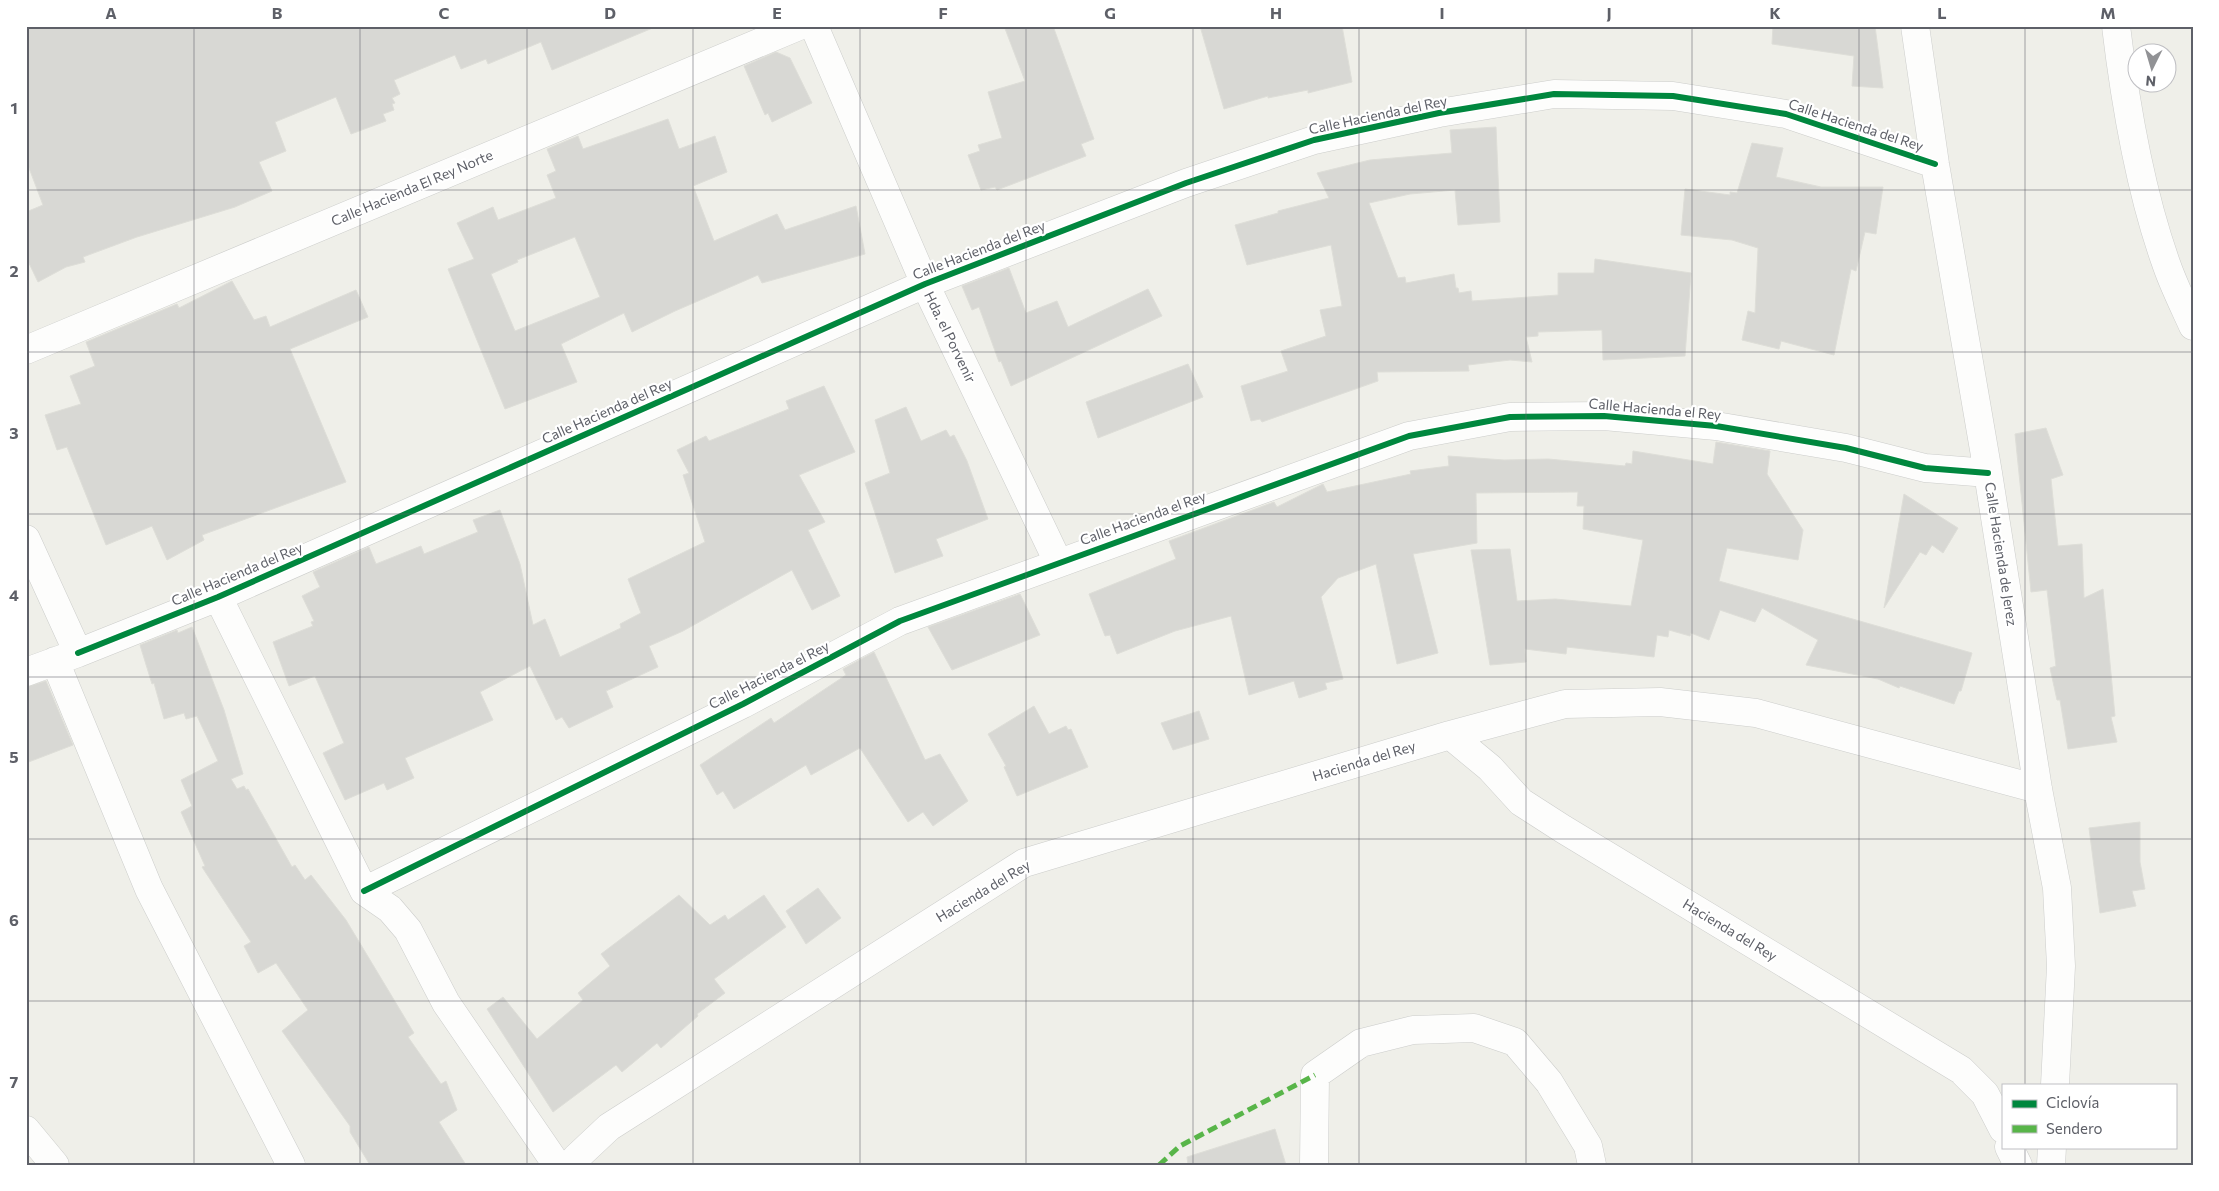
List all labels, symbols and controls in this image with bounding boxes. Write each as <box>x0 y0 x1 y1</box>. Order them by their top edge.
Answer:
text: A <box>105 3 117 22</box>
text: B <box>272 3 283 22</box>
text: C <box>439 3 450 22</box>
text: D <box>604 3 616 22</box>
text: E <box>772 3 782 22</box>
text: F <box>938 3 948 22</box>
text: G <box>1104 3 1116 22</box>
text: H <box>1270 3 1282 22</box>
text: I <box>1439 3 1445 22</box>
text: J <box>1606 3 1612 22</box>
text: K <box>1769 3 1781 22</box>
text: L <box>1937 3 1947 22</box>
text: M <box>2100 3 2116 22</box>
north arrow <box>2126 42 2176 92</box>
text: N <box>2145 73 2157 90</box>
street label: Calle Hacienda del Rey <box>1307 92 1449 137</box>
street label: Calle Hacienda del Rey <box>1786 95 1926 154</box>
text: 1 <box>10 98 18 117</box>
street label: Calle Hacienda El Rey Norte <box>328 146 495 229</box>
street label: Calle Hacienda del Rey <box>910 216 1048 283</box>
text: 2 <box>9 261 19 280</box>
street label: Hda. el Porvenir <box>921 288 980 386</box>
street label: Calle Hacienda del Rey <box>539 374 675 447</box>
street label: Calle Hacienda el Rey <box>1588 394 1722 423</box>
text: 3 <box>9 423 19 442</box>
street label: Calle Hacienda de Jerez <box>1982 481 2021 627</box>
street label: Calle Hacienda el Rey <box>1077 487 1208 548</box>
street label: Calle Hacienda del Rey <box>169 538 305 609</box>
text: 4 <box>9 585 19 604</box>
street label: Calle Hacienda el Rey <box>706 637 832 712</box>
street label: Hacienda del Rey <box>1310 737 1417 784</box>
text: 5 <box>9 747 19 766</box>
street label: Hacienda del Rey <box>933 856 1033 925</box>
street label: Hacienda del Rey <box>1680 895 1780 964</box>
text: 6 <box>9 910 19 929</box>
text: 7 <box>10 1072 19 1091</box>
legend <box>2002 1084 2176 1148</box>
text: Ciclovía <box>2046 1093 2099 1111</box>
text: Sendero <box>2046 1119 2103 1137</box>

